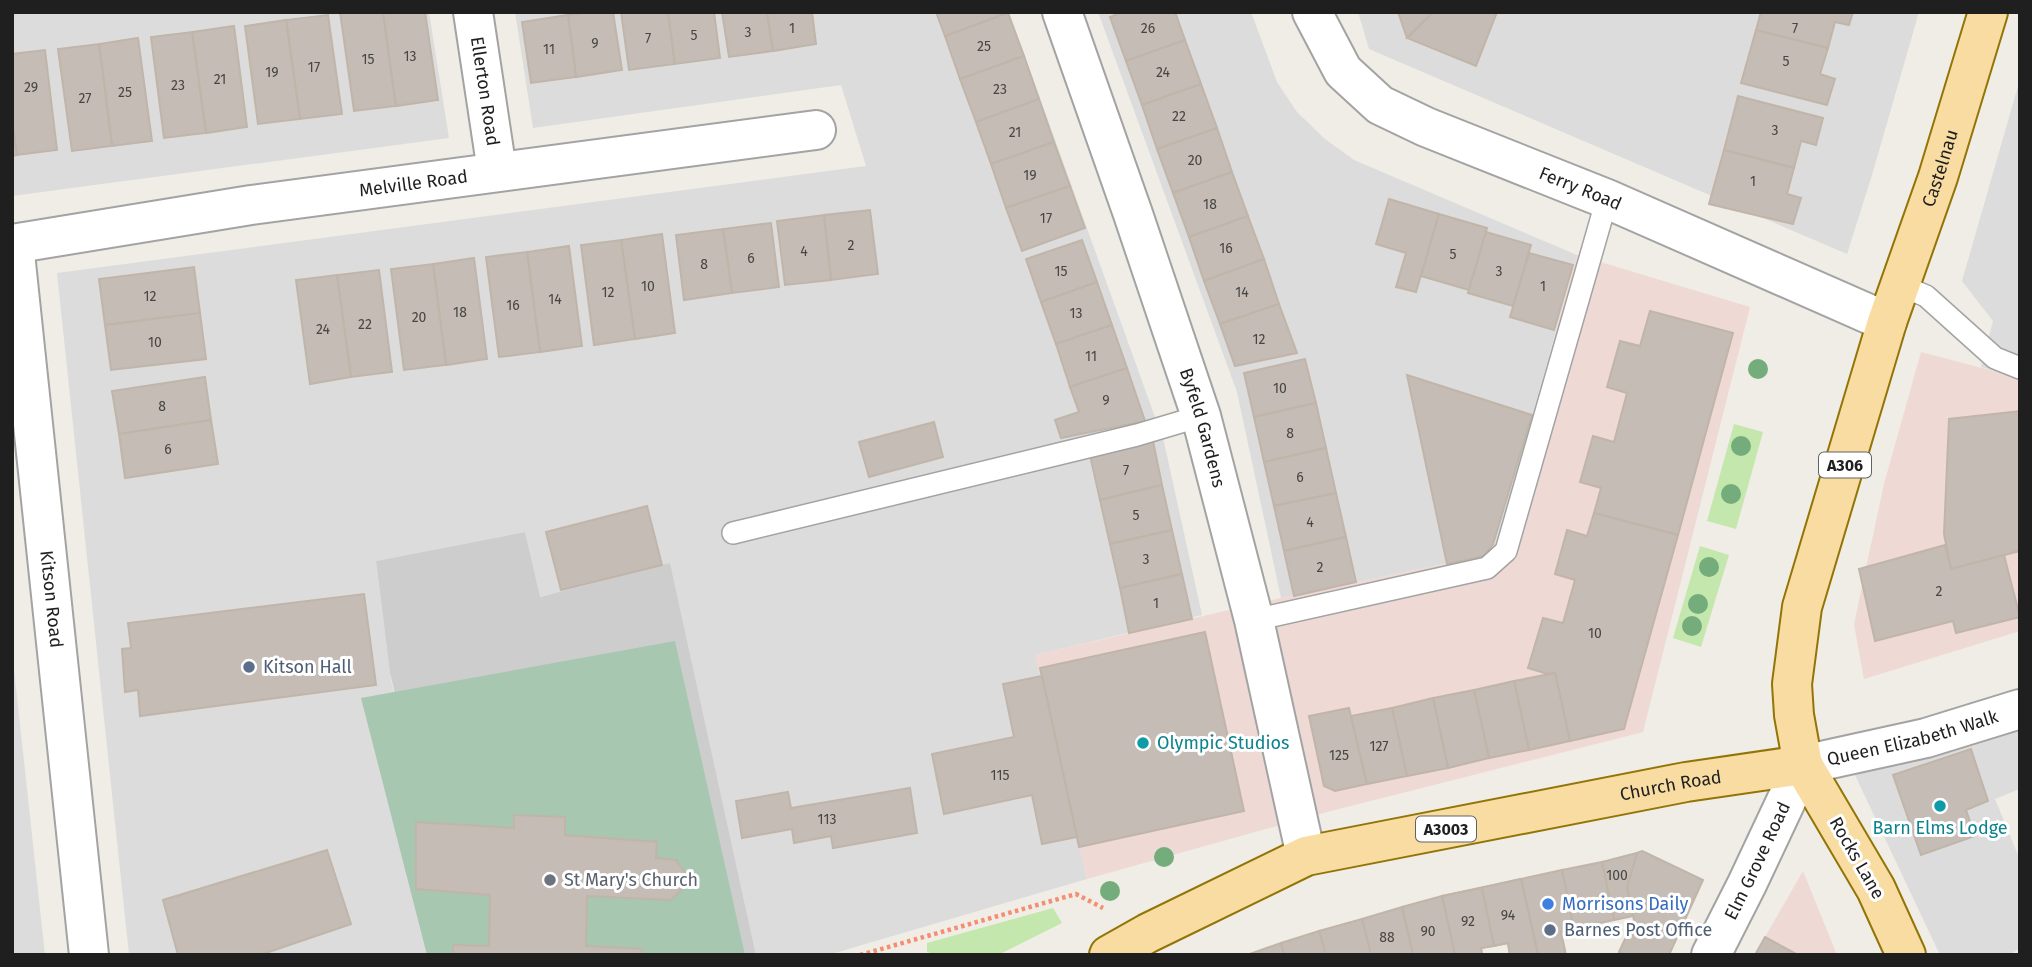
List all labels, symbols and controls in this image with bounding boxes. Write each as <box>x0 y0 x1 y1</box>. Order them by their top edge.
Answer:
house number: 1 <box>789 20 795 37</box>
house number: 26 <box>1141 20 1155 37</box>
house number: 7 <box>1792 20 1798 37</box>
house number: 3 <box>745 24 752 41</box>
house number: 5 <box>690 27 698 44</box>
house number: 7 <box>645 30 651 47</box>
street label: Ellerton Road <box>466 35 504 147</box>
house number: 9 <box>591 35 599 52</box>
house number: 25 <box>977 38 991 55</box>
house number: 11 <box>543 41 555 58</box>
house number: 13 <box>403 48 417 65</box>
house number: 15 <box>361 51 375 68</box>
house number: 5 <box>1782 53 1790 70</box>
house number: 17 <box>308 59 320 76</box>
house number: 19 <box>265 64 279 81</box>
house number: 24 <box>1156 64 1171 81</box>
house number: 21 <box>214 71 226 88</box>
house number: 23 <box>171 77 185 94</box>
house number: 29 <box>24 79 38 96</box>
house number: 23 <box>993 81 1007 98</box>
house number: 25 <box>118 84 132 101</box>
house number: 27 <box>78 90 92 107</box>
house number: 22 <box>1172 108 1186 125</box>
house number: 3 <box>1772 122 1779 139</box>
house number: 21 <box>1009 124 1021 141</box>
street label: Castelnau <box>1917 127 1963 210</box>
house number: 20 <box>1188 152 1203 169</box>
street label: Ferry Road <box>1536 162 1625 215</box>
street label: Melville Road <box>358 165 469 202</box>
house number: 19 <box>1023 167 1037 184</box>
house number: 1 <box>1750 173 1756 190</box>
house number: 18 <box>1203 196 1217 213</box>
house number: 17 <box>1040 210 1052 227</box>
house number: 2 <box>848 237 855 254</box>
house number: 16 <box>1219 240 1233 257</box>
house number: 4 <box>800 243 808 260</box>
house number: 5 <box>1449 246 1457 263</box>
house number: 6 <box>747 250 755 267</box>
house number: 8 <box>700 256 708 273</box>
house number: 15 <box>1054 263 1068 280</box>
house number: 3 <box>1496 263 1503 280</box>
house number: 10 <box>641 278 655 295</box>
house number: 1 <box>1540 278 1546 295</box>
house number: 12 <box>602 284 615 301</box>
house number: 14 <box>1235 284 1249 301</box>
house number: 12 <box>144 288 157 305</box>
house number: 14 <box>548 291 562 308</box>
house number: 16 <box>506 297 520 314</box>
house number: 18 <box>453 304 467 321</box>
house number: 13 <box>1069 305 1083 322</box>
house number: 20 <box>412 309 427 326</box>
house number: 22 <box>358 316 372 333</box>
house number: 24 <box>316 321 331 338</box>
house number: 12 <box>1253 331 1266 348</box>
house number: 10 <box>148 334 162 351</box>
house number: 11 <box>1085 348 1097 365</box>
street label: Byfeld Gardens <box>1175 365 1230 490</box>
house number: 10 <box>1273 380 1287 397</box>
house number: 9 <box>1102 392 1110 409</box>
house number: 8 <box>158 398 166 415</box>
house number: 8 <box>1286 425 1294 442</box>
house number: 6 <box>164 441 172 458</box>
road number: A306 <box>1819 452 1871 478</box>
house number: 7 <box>1123 462 1129 479</box>
house number: 6 <box>1296 469 1304 486</box>
house number: 5 <box>1132 507 1140 524</box>
house number: 4 <box>1306 514 1314 531</box>
street label: Kitson Road <box>35 549 68 649</box>
house number: 3 <box>1143 551 1150 568</box>
house number: 2 <box>1317 559 1324 576</box>
house number: 2 <box>1936 583 1943 600</box>
house number: 1 <box>1153 595 1159 612</box>
house number: 10 <box>1588 625 1602 642</box>
place label: Kitson Hall <box>263 656 352 678</box>
marker: Kitson Hall <box>241 659 257 675</box>
street label: Queen Elizabeth Walk <box>1825 705 2002 770</box>
place label: Olympic Studios <box>1157 732 1290 754</box>
marker: Olympic Studios <box>1135 735 1151 751</box>
house number: 127 <box>1369 738 1389 755</box>
house number: 125 <box>1329 747 1349 764</box>
street label: Church Road <box>1618 766 1723 806</box>
house number: 115 <box>991 767 1009 784</box>
street label: Elm Grove Road <box>1720 798 1795 923</box>
marker: Barn Elms Lodge <box>1932 798 1948 814</box>
house number: 113 <box>818 811 836 828</box>
street label: Rocks Lane <box>1825 813 1889 903</box>
road number: A3003 <box>1416 816 1476 842</box>
place label: Barn Elms Lodge <box>1872 817 2008 839</box>
house number: 100 <box>1606 867 1628 884</box>
place label: St Mary's Church <box>564 869 698 891</box>
marker: St Mary's Church <box>542 872 558 888</box>
place label: Morrisons Daily <box>1562 893 1689 915</box>
marker: Morrisons Daily <box>1540 896 1556 912</box>
house number: 94 <box>1501 907 1516 924</box>
house number: 92 <box>1461 913 1475 930</box>
place label: Barnes Post Office <box>1564 919 1712 941</box>
marker: Barnes Post Office <box>1542 922 1558 938</box>
house number: 90 <box>1420 923 1436 940</box>
house number: 88 <box>1379 929 1395 946</box>

